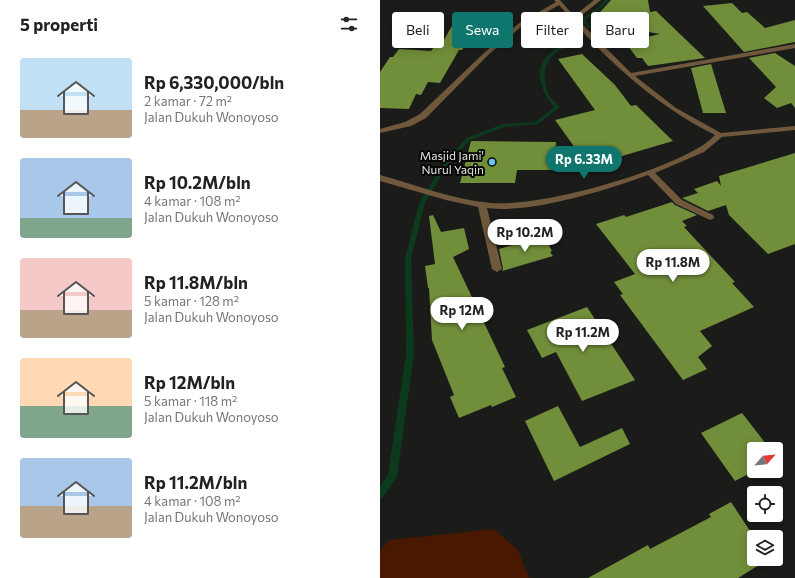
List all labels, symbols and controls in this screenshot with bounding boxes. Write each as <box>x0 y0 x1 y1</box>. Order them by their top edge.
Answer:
chip: Beli <box>392 12 444 48</box>
chip: Sewa <box>452 12 513 48</box>
chip: Filter <box>521 12 583 48</box>
chip: Baru <box>591 12 649 48</box>
icon: filters <box>338 13 360 35</box>
text: 5 properti <box>20 14 98 35</box>
text: Rp 6,330,000/bln <box>144 72 284 93</box>
icon: home <box>52 74 100 122</box>
text: 2 kamar · 72 m² <box>144 93 232 109</box>
text: Jalan Dukuh Wonoyoso <box>144 109 279 125</box>
pin: Rp 6.33M <box>543 146 625 180</box>
place label: Masjid Jami' Nurul Yaqin <box>420 148 484 176</box>
text: Rp 6.33M <box>555 151 613 167</box>
marker: Masjid Jami' Nurul Yaqin <box>487 157 497 167</box>
text: Rp 10.2M/bln <box>144 172 251 193</box>
icon: home <box>52 174 100 222</box>
text: 4 kamar · 108 m² <box>144 193 241 209</box>
text: Jalan Dukuh Wonoyoso <box>144 209 279 225</box>
pin: Rp 10.2M <box>484 219 566 253</box>
text: Rp 10.2M <box>497 224 553 240</box>
pin: Rp 11.8M <box>632 249 714 283</box>
text: Rp 11.8M <box>646 254 700 270</box>
text: Rp 11.8M/bln <box>144 272 248 293</box>
icon: home <box>52 274 100 322</box>
text: 5 kamar · 128 m² <box>144 293 239 309</box>
pin: Rp 12M <box>429 297 495 331</box>
text: Rp 12M <box>440 302 484 318</box>
text: Jalan Dukuh Wonoyoso <box>144 309 279 325</box>
pin: Rp 11.2M <box>542 319 624 353</box>
text: Rp 11.2M <box>556 324 610 340</box>
text: Rp 12M/bln <box>144 372 235 393</box>
icon: home <box>52 374 100 422</box>
text: 5 kamar · 118 m² <box>144 393 237 409</box>
text: Jalan Dukuh Wonoyoso <box>144 409 279 425</box>
north arrow <box>747 442 783 478</box>
map controls <box>747 442 783 566</box>
text: Rp 11.2M/bln <box>144 472 247 493</box>
icon: home <box>52 474 100 522</box>
button: locate <box>747 486 783 522</box>
text: 4 kamar · 108 m² <box>144 493 241 509</box>
text: Jalan Dukuh Wonoyoso <box>144 509 279 525</box>
button: layers <box>747 530 783 566</box>

